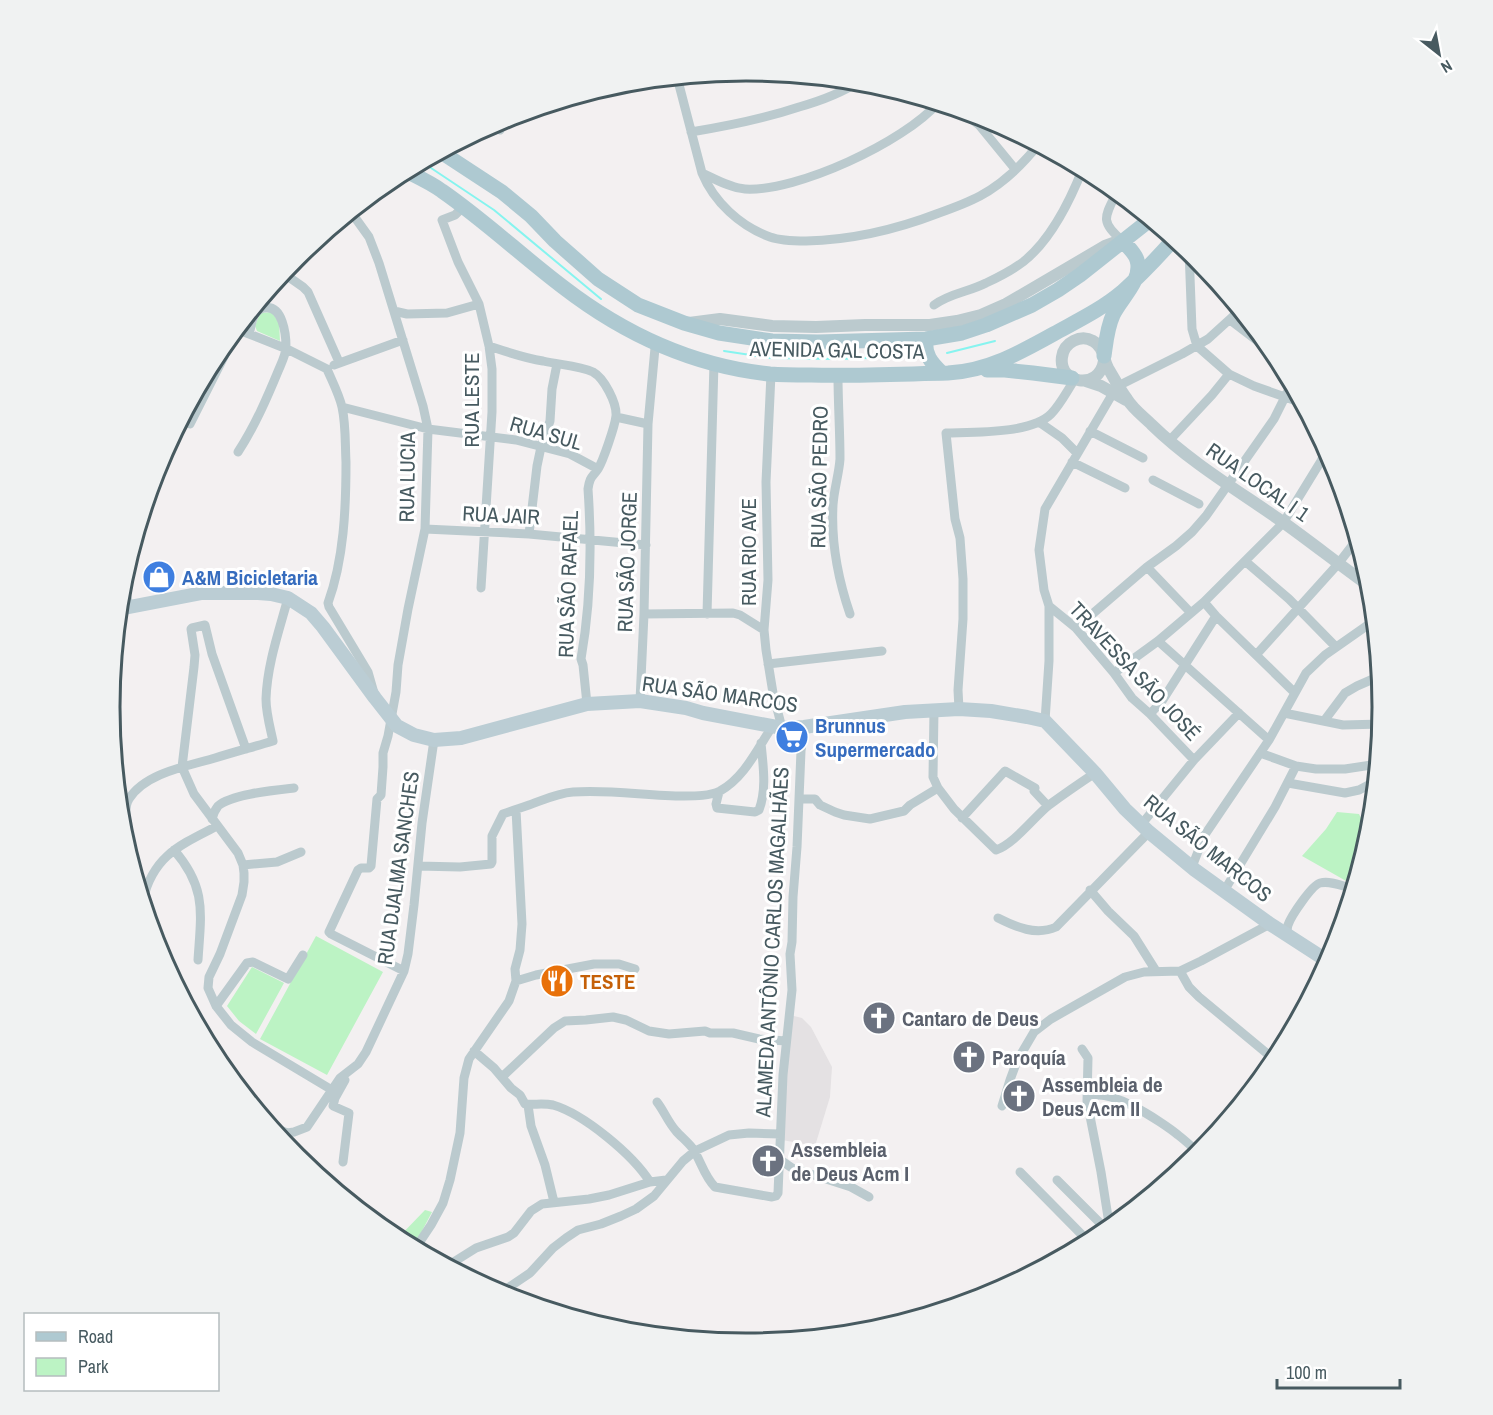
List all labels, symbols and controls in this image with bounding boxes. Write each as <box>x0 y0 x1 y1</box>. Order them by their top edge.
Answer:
north arrow <box>1409 24 1469 84</box>
text: N <box>1437 55 1456 79</box>
street label: AVENIDA GAL COSTA <box>748 334 925 366</box>
street label: RUA LESTE <box>457 353 486 447</box>
street label: RUA SÃO PEDRO <box>803 405 835 549</box>
street label: RUA SUL <box>507 409 586 457</box>
street label: RUA LUCIA <box>392 431 422 523</box>
street label: RUA LOCAL I 1 <box>1201 436 1316 529</box>
street label: RUA SÃO JORGE <box>610 491 644 633</box>
street label: RUA JAIR <box>462 498 540 532</box>
street label: RUA RIO AVE <box>734 498 763 606</box>
street label: RUA SÃO RAFAEL <box>551 509 585 658</box>
shop icon: A&M Bicicletaria <box>141 559 177 595</box>
place label: A&M Bicicletaria <box>182 563 318 592</box>
street label: TRAVESSA SÃO JOSÉ <box>1063 595 1207 747</box>
street label: RUA SÃO MARCOS <box>640 669 800 719</box>
place label: Brunnus Supermercado <box>815 711 936 764</box>
supermarket icon: Brunnus Supermercado <box>774 719 810 755</box>
street label: ALAMEDA ANTÔNIO CARLOS MAGALHÃES <box>748 766 796 1119</box>
street label: RUA DJALMA SANCHES <box>370 769 426 967</box>
street label: RUA SÃO MARCOS <box>1138 787 1278 909</box>
restaurant icon: TESTE <box>539 963 575 999</box>
place label: TESTE <box>580 967 636 996</box>
church icon: Cantaro de Deus <box>861 1000 897 1036</box>
place label: Cantaro de Deus <box>902 1004 1039 1033</box>
church icon: Paroquía <box>951 1039 987 1075</box>
place label: Paroquía <box>992 1043 1066 1072</box>
place label: Assembleia de Deus Acm II <box>1042 1070 1163 1123</box>
church icon: Assembleia de Deus Acm II <box>1001 1078 1037 1114</box>
place label: Assembleia de Deus Acm I <box>791 1135 909 1188</box>
church icon: Assembleia de Deus Acm I <box>750 1143 786 1179</box>
legend <box>24 1313 219 1391</box>
text: Road <box>78 1324 113 1349</box>
scale bar <box>1277 1352 1400 1390</box>
text: Park <box>78 1354 109 1379</box>
text: 100 m <box>1286 1360 1327 1385</box>

